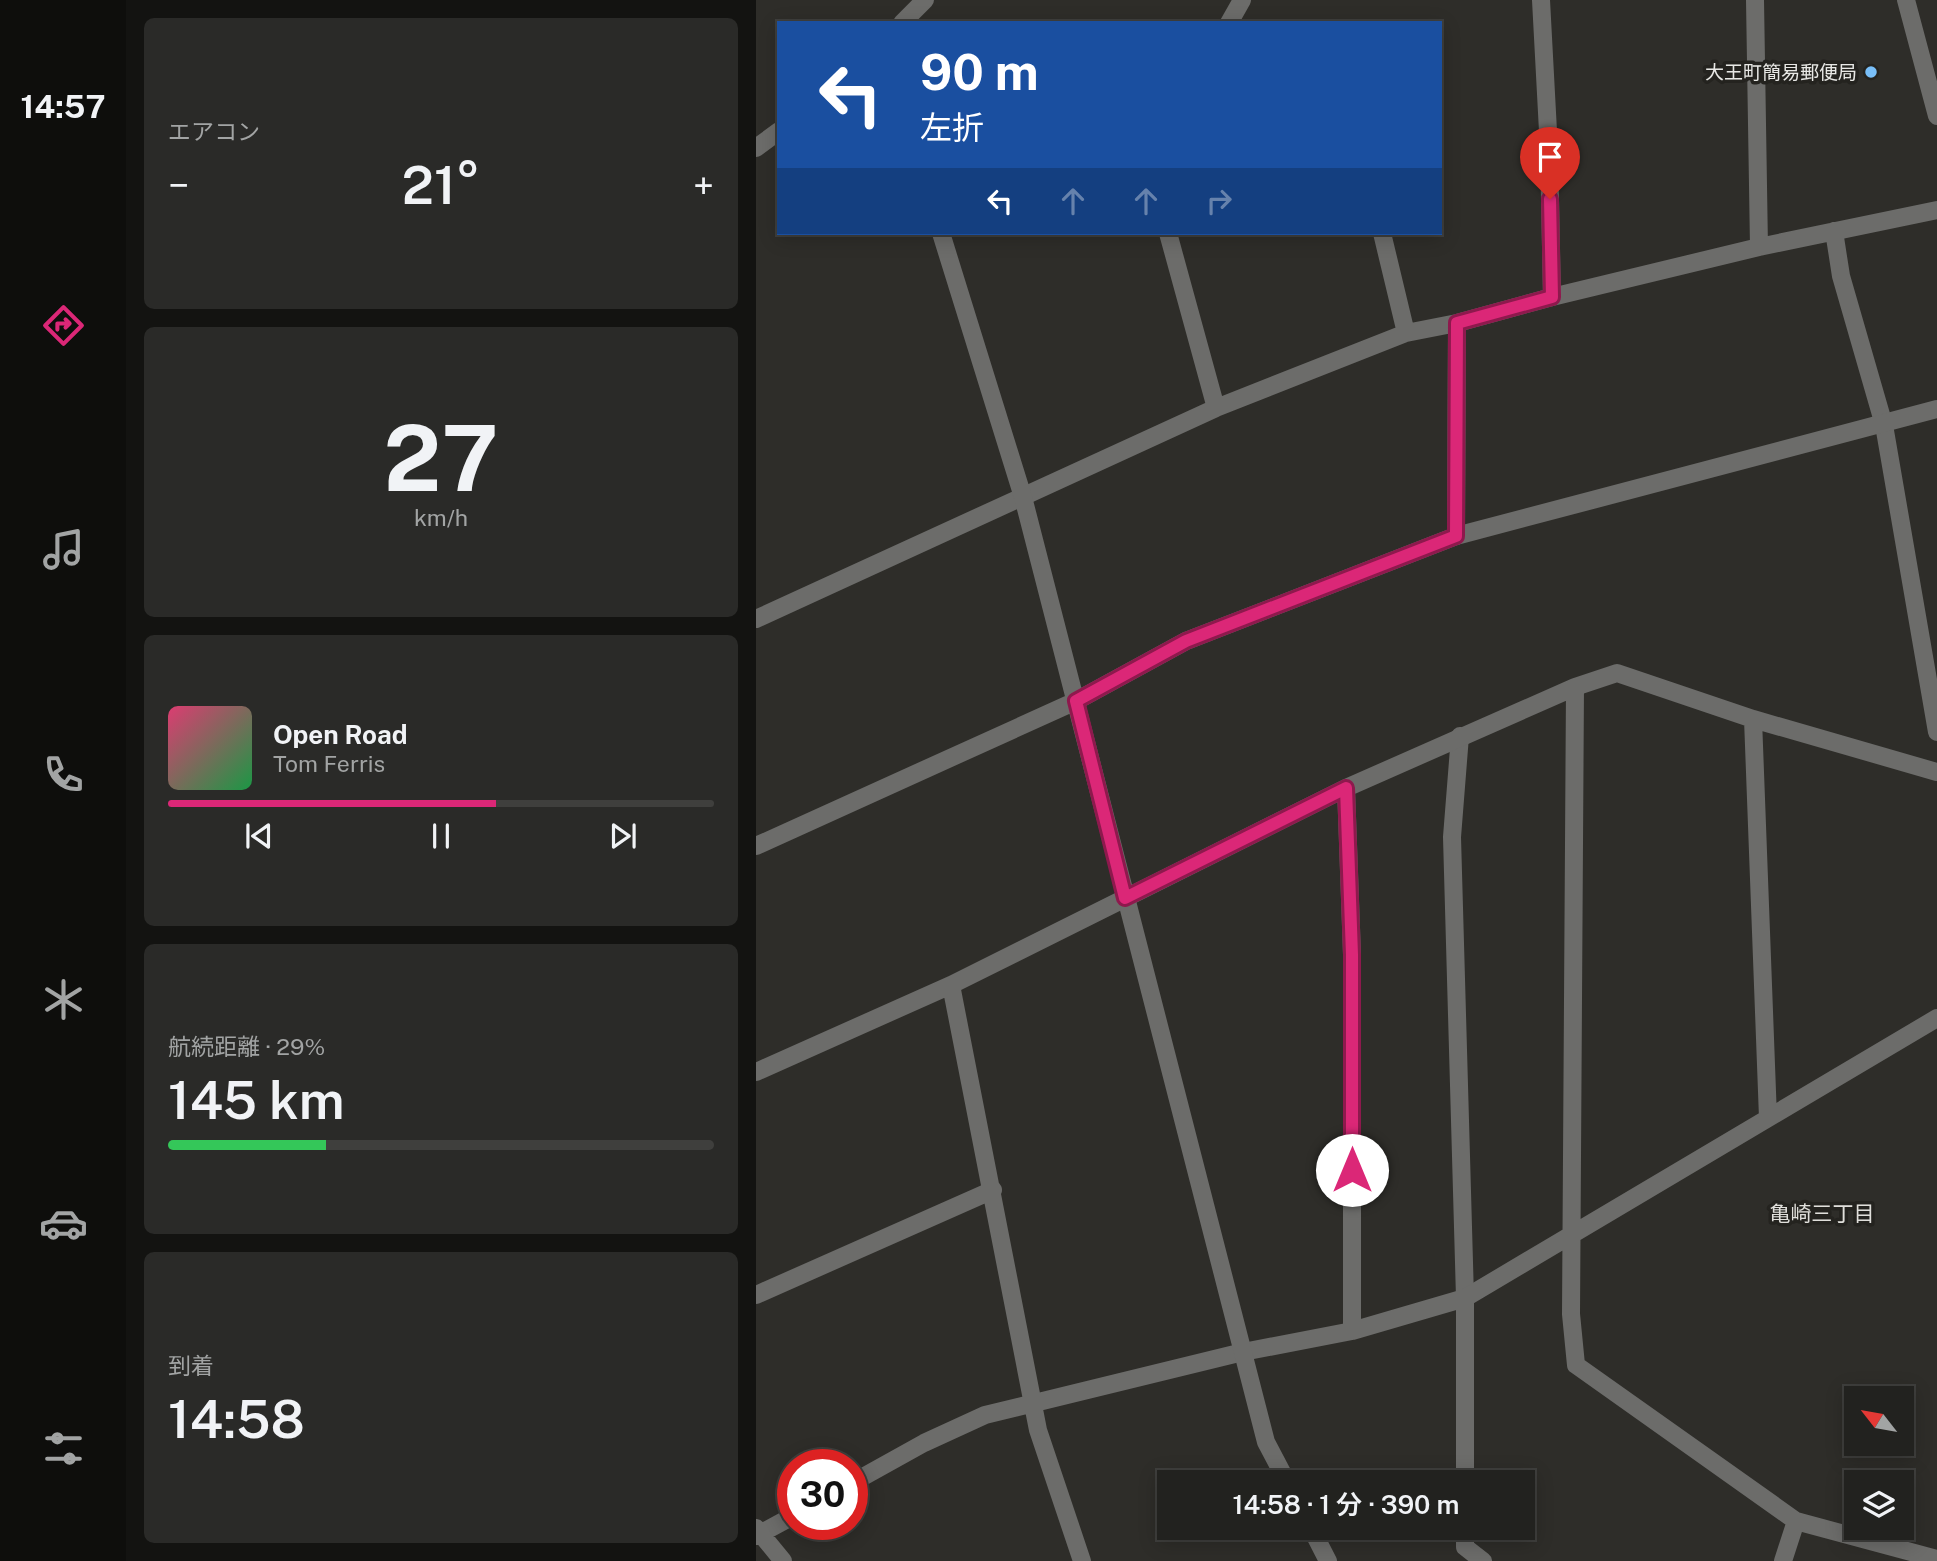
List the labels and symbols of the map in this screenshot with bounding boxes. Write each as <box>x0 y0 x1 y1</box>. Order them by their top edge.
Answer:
place label: 大王町簡易郵便局 <box>1705 61 1857 83</box>
marker: 大王町簡易郵便局 <box>1863 64 1879 80</box>
pin <box>1520 127 1580 199</box>
position arrow <box>1315 1133 1389 1207</box>
district label: 亀崎三丁目 <box>1770 1201 1875 1226</box>
north arrow <box>1844 1386 1914 1456</box>
speed limit sign: 30 <box>777 1449 868 1540</box>

